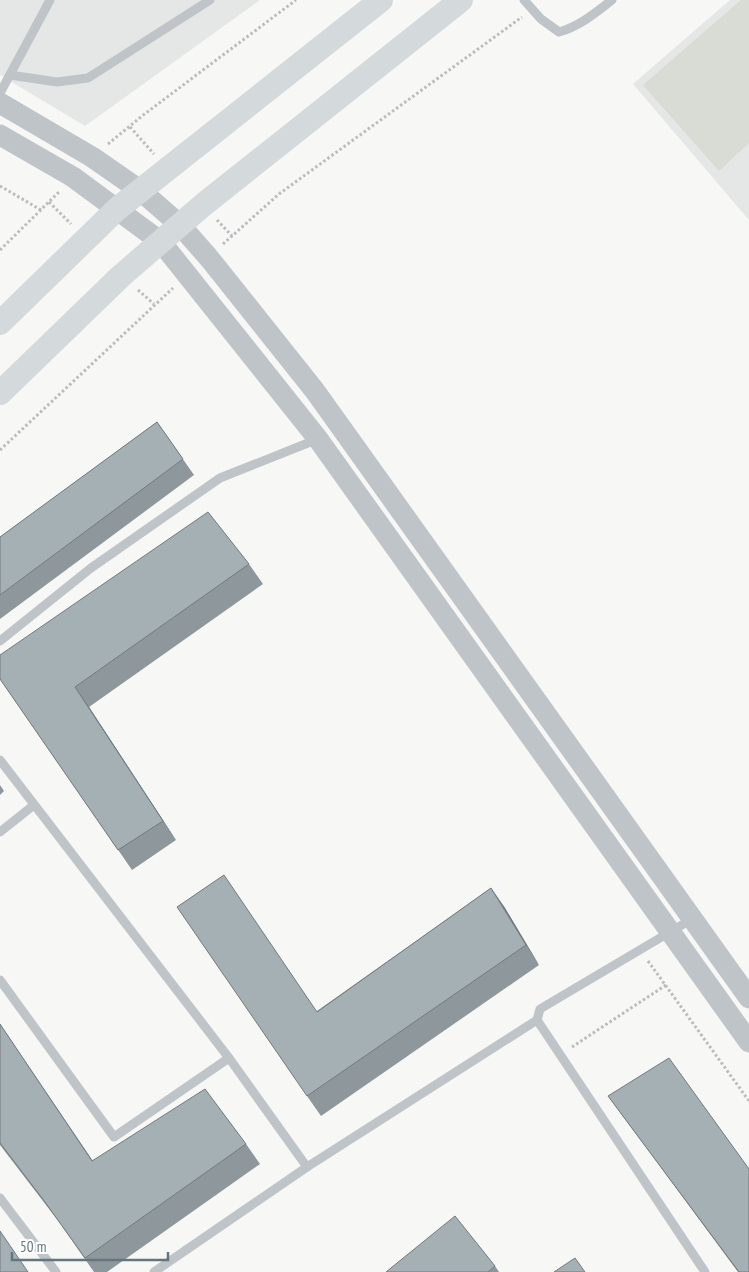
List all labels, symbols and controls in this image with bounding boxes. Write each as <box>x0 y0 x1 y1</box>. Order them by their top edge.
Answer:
scale bar <box>12 1230 169 1262</box>
text: 50 m <box>20 1237 46 1256</box>

